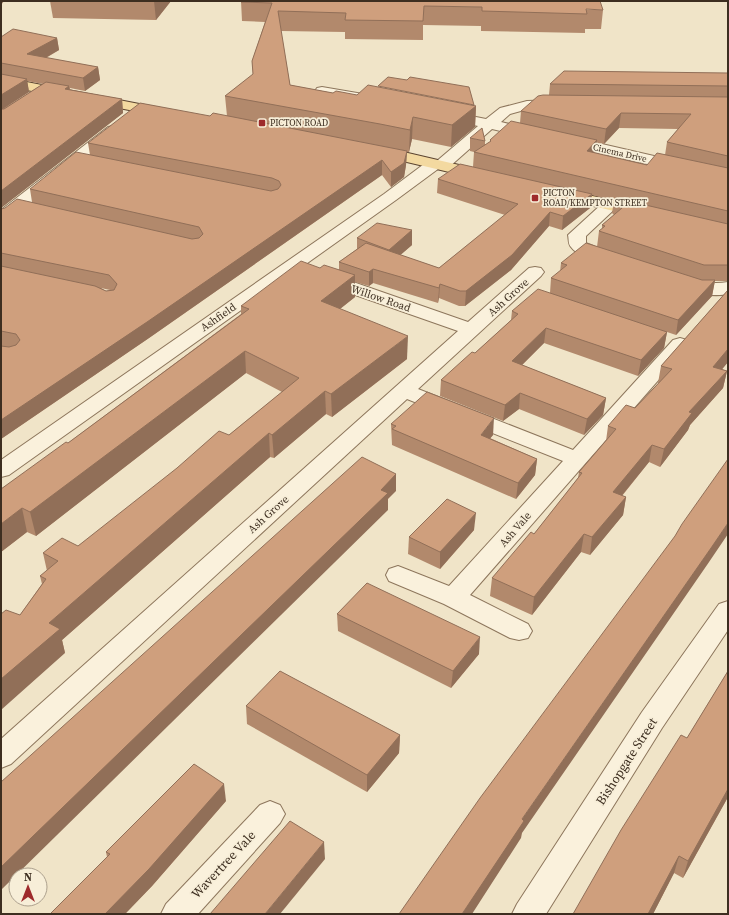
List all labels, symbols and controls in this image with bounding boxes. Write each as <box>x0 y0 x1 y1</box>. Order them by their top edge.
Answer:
place label: PICTON ROAD <box>270 117 328 129</box>
marker: PICTON ROAD <box>257 118 267 128</box>
street label: Cinema Drive <box>592 141 648 165</box>
place label: PICTON ROAD/KEMPTON STREET <box>543 187 648 209</box>
marker: PICTON ROAD/KEMPTON STREET <box>530 193 540 203</box>
street label: Ash Grove <box>485 275 532 320</box>
street label: Willow Road <box>349 281 413 316</box>
street label: Ashfield <box>197 299 240 335</box>
street label: Ash Grove <box>245 492 292 537</box>
street label: Ash Vale <box>496 508 535 550</box>
street label: Bishopgate Street <box>592 714 661 808</box>
street label: Wavertree Vale <box>187 826 259 902</box>
north arrow <box>8 867 48 907</box>
text: N <box>24 870 32 885</box>

